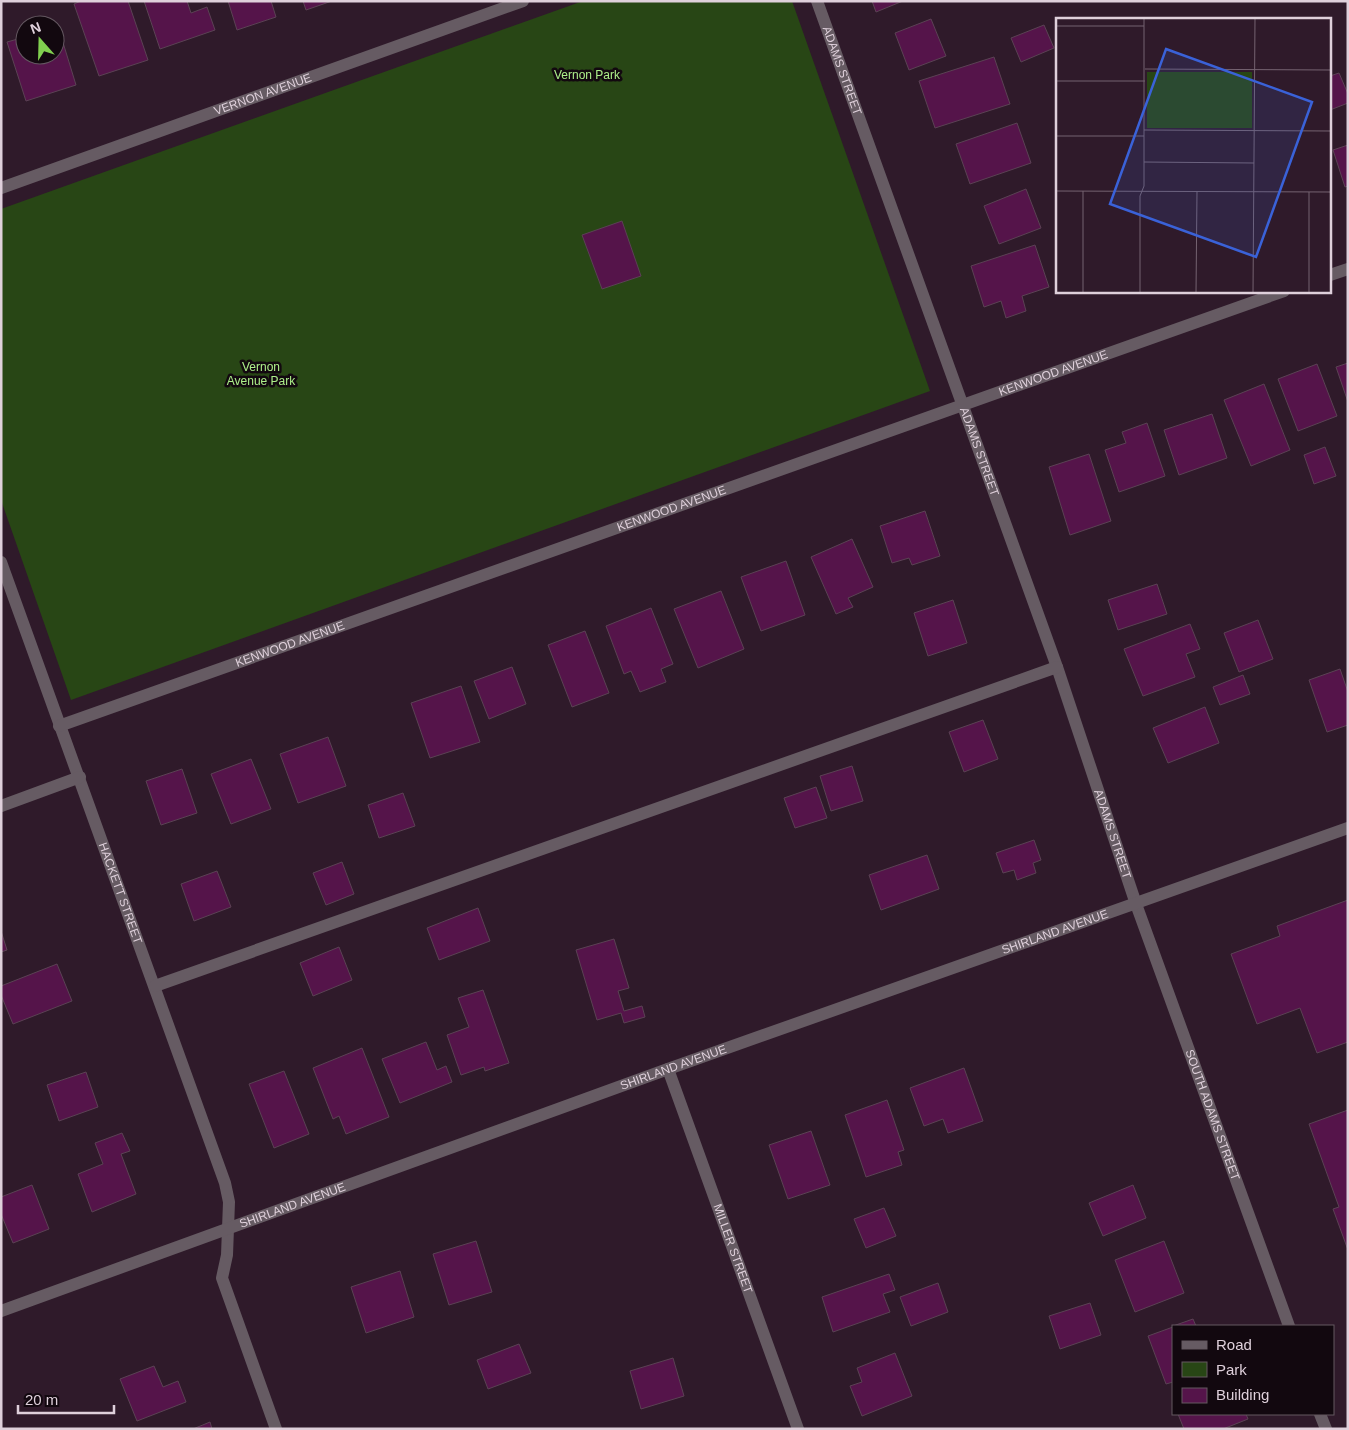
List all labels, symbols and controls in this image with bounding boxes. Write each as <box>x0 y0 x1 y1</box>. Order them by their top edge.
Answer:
north arrow <box>15 15 65 65</box>
inset map <box>1056 18 1332 292</box>
text: N <box>28 19 43 37</box>
street label: ADAMS STREET <box>820 24 865 118</box>
park label: Vernon Park <box>554 68 621 82</box>
street label: VERNON AVENUE <box>212 70 313 118</box>
street label: KENWOOD AVENUE <box>997 347 1110 399</box>
park label: Vernon Avenue Park <box>227 360 296 388</box>
street label: ADAMS STREET <box>957 405 1002 499</box>
street label: KENWOOD AVENUE <box>615 483 728 534</box>
street label: KENWOOD AVENUE <box>234 618 346 670</box>
street label: ADAMS STREET <box>1091 787 1134 881</box>
street label: HACKETT STREET <box>96 841 145 946</box>
street label: SHIRLAND AVENUE <box>1000 907 1110 957</box>
street label: SHIRLAND AVENUE <box>618 1042 728 1093</box>
street label: SOUTH ADAMS STREET <box>1182 1047 1243 1183</box>
street label: SHIRLAND AVENUE <box>237 1180 347 1231</box>
street label: MILLER STREET <box>710 1202 756 1296</box>
legend <box>1172 1325 1334 1415</box>
text: Road <box>1216 1336 1252 1353</box>
text: Park <box>1216 1361 1247 1378</box>
scale bar <box>18 1382 114 1414</box>
text: Building <box>1216 1386 1269 1403</box>
text: 20 m <box>25 1391 58 1408</box>

